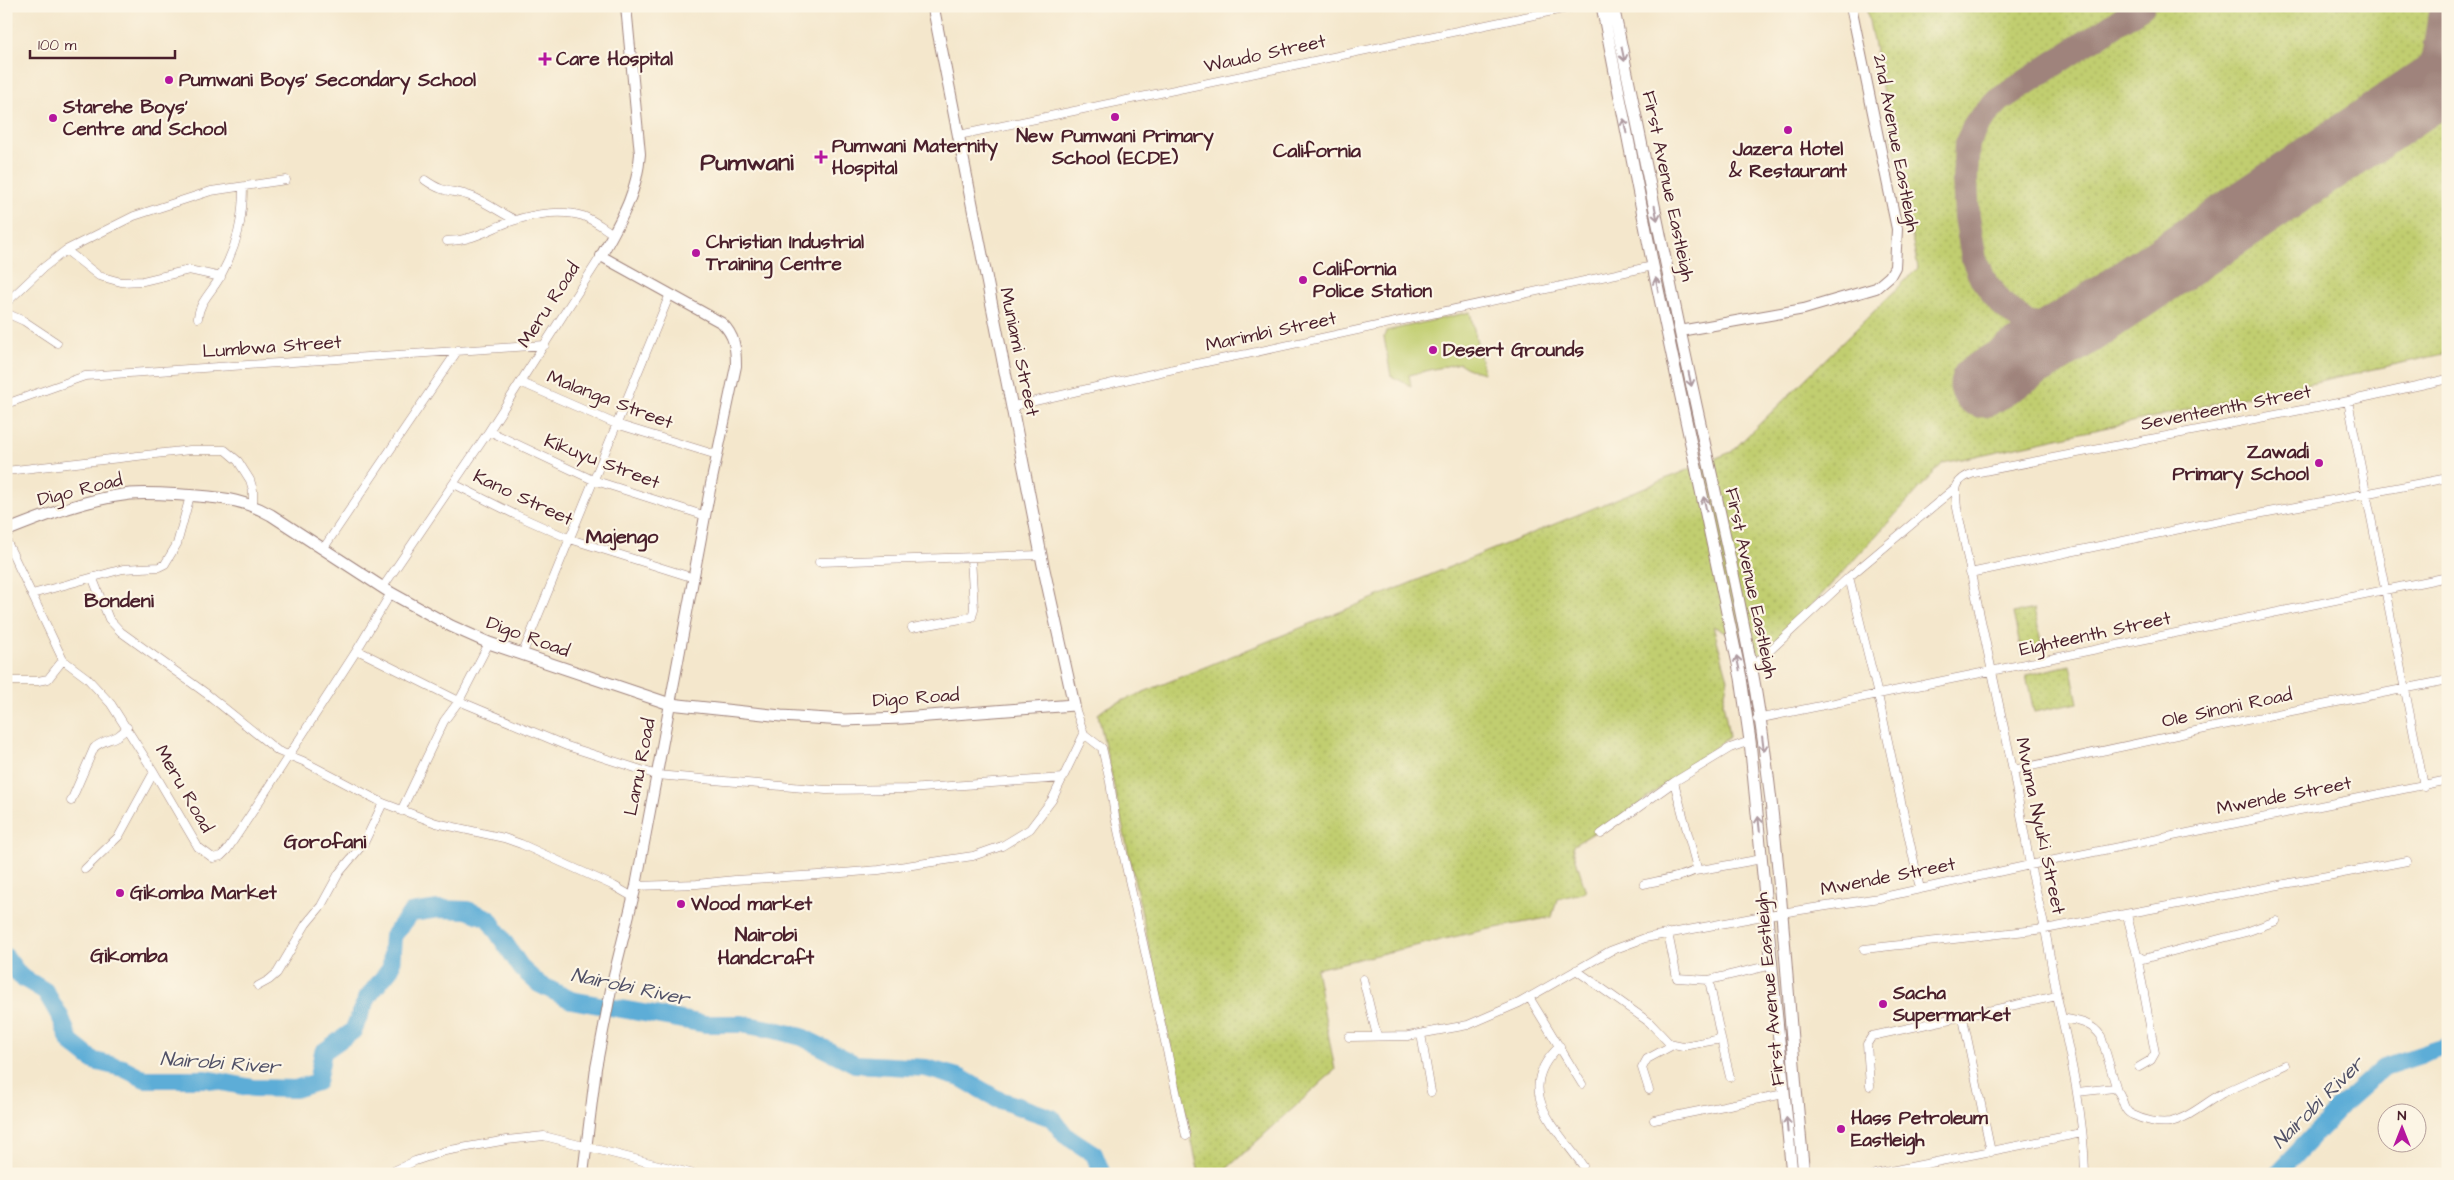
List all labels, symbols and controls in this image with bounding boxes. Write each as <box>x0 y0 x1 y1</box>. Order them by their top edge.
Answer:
scale bar <box>30 28 175 60</box>
street label: Waudo Street <box>1202 28 1329 80</box>
text: 100 m <box>38 35 77 56</box>
one-way arrow <box>1619 45 1628 61</box>
place label: Care Hospital <box>556 46 673 73</box>
marker: Care Hospital <box>538 52 552 66</box>
street label: 2nd Avenue Eastleigh <box>1865 52 1927 235</box>
place label: Pumwani Boys' Secondary School <box>179 67 476 95</box>
marker: Pumwani Boys' Secondary School <box>163 74 175 86</box>
street label: First Avenue Eastleigh <box>1634 88 1702 285</box>
place label: Starehe Boys' Centre and School <box>62 94 227 143</box>
marker: New Pumwani Primary School (ECDE) <box>1109 111 1121 123</box>
marker: Starehe Boys' Centre and School <box>47 112 59 124</box>
one-way arrow <box>1620 118 1629 134</box>
place label: New Pumwani Primary School (ECDE) <box>1016 123 1214 172</box>
marker: Jazera Hotel & Restaurant <box>1782 124 1794 136</box>
place label: Pumwani Maternity Hospital <box>832 133 998 182</box>
place label: Jazera Hotel & Restaurant <box>1728 136 1847 185</box>
district label: California <box>1273 137 1362 165</box>
district label: Pumwani <box>700 146 794 180</box>
marker: Pumwani Maternity Hospital <box>814 150 828 164</box>
one-way arrow <box>1652 205 1661 221</box>
place label: Christian Industrial Training Centre <box>705 229 864 279</box>
marker: Christian Industrial Training Centre <box>690 247 702 259</box>
place label: California Police Station <box>1313 256 1432 305</box>
street label: Meru Road <box>511 257 587 353</box>
marker: California Police Station <box>1297 274 1309 286</box>
one-way arrow <box>1652 277 1662 293</box>
street label: Muniami Street <box>992 285 1046 419</box>
street label: Marimbi Street <box>1203 305 1339 359</box>
street label: Lumbwa Street <box>201 329 343 365</box>
place label: Desert Grounds <box>1443 337 1584 364</box>
marker: Desert Grounds <box>1427 344 1439 356</box>
street label: Malanga Street <box>543 364 677 438</box>
one-way arrow <box>1686 370 1695 386</box>
street label: Seventeenth Street <box>2138 378 2314 438</box>
street label: Kikuyu Street <box>540 428 664 498</box>
place label: Zawadi Primary School <box>2173 439 2309 489</box>
marker: Zawadi Primary School <box>2313 457 2325 469</box>
street label: Kano Street <box>469 463 578 533</box>
street label: Digo Road <box>35 466 126 515</box>
street label: First Avenue Eastleigh <box>1717 485 1785 682</box>
one-way arrow <box>1699 496 1709 512</box>
district label: Majengo <box>586 523 659 552</box>
district label: Bondeni <box>84 587 155 615</box>
street label: Eighteenth Street <box>2017 605 2174 664</box>
street label: Digo Road <box>482 609 574 666</box>
one-way arrow <box>1733 655 1742 671</box>
street label: Digo Road <box>872 681 961 715</box>
street label: Ole Sinoni Road <box>2159 681 2295 735</box>
street label: Lamu Road <box>617 716 663 818</box>
street label: Mvuma Nyuki Street <box>2007 735 2072 917</box>
one-way arrow <box>1758 736 1768 752</box>
street label: Meru Road <box>148 740 220 838</box>
street label: Mwende Street <box>2214 770 2354 822</box>
one-way arrow <box>1754 816 1764 832</box>
district label: Gorofani <box>284 828 367 856</box>
street label: Mwende Street <box>1818 851 1958 903</box>
place label: Gikomba Market <box>130 880 277 907</box>
marker: Gikomba Market <box>114 887 126 899</box>
street label: First Avenue Eastleigh <box>1748 890 1793 1087</box>
place label: Wood market <box>690 891 812 918</box>
marker: Wood market <box>675 898 687 910</box>
district label: Nairobi Handcraft <box>718 921 815 972</box>
district label: Gikomba <box>90 942 169 970</box>
water label: Nairobi River <box>568 961 693 1014</box>
place label: Sacha Supermarket <box>1892 980 2011 1029</box>
marker: Sacha Supermarket <box>1877 998 1889 1010</box>
water label: Nairobi River <box>159 1045 283 1081</box>
water label: Nairobi River <box>2266 1049 2372 1155</box>
north arrow <box>2376 1102 2426 1152</box>
place label: Hass Petroleum Eastleigh <box>1851 1105 1989 1155</box>
text: N <box>2398 1106 2407 1126</box>
one-way arrow <box>1782 1118 1791 1134</box>
marker: Hass Petroleum Eastleigh <box>1835 1123 1847 1135</box>

